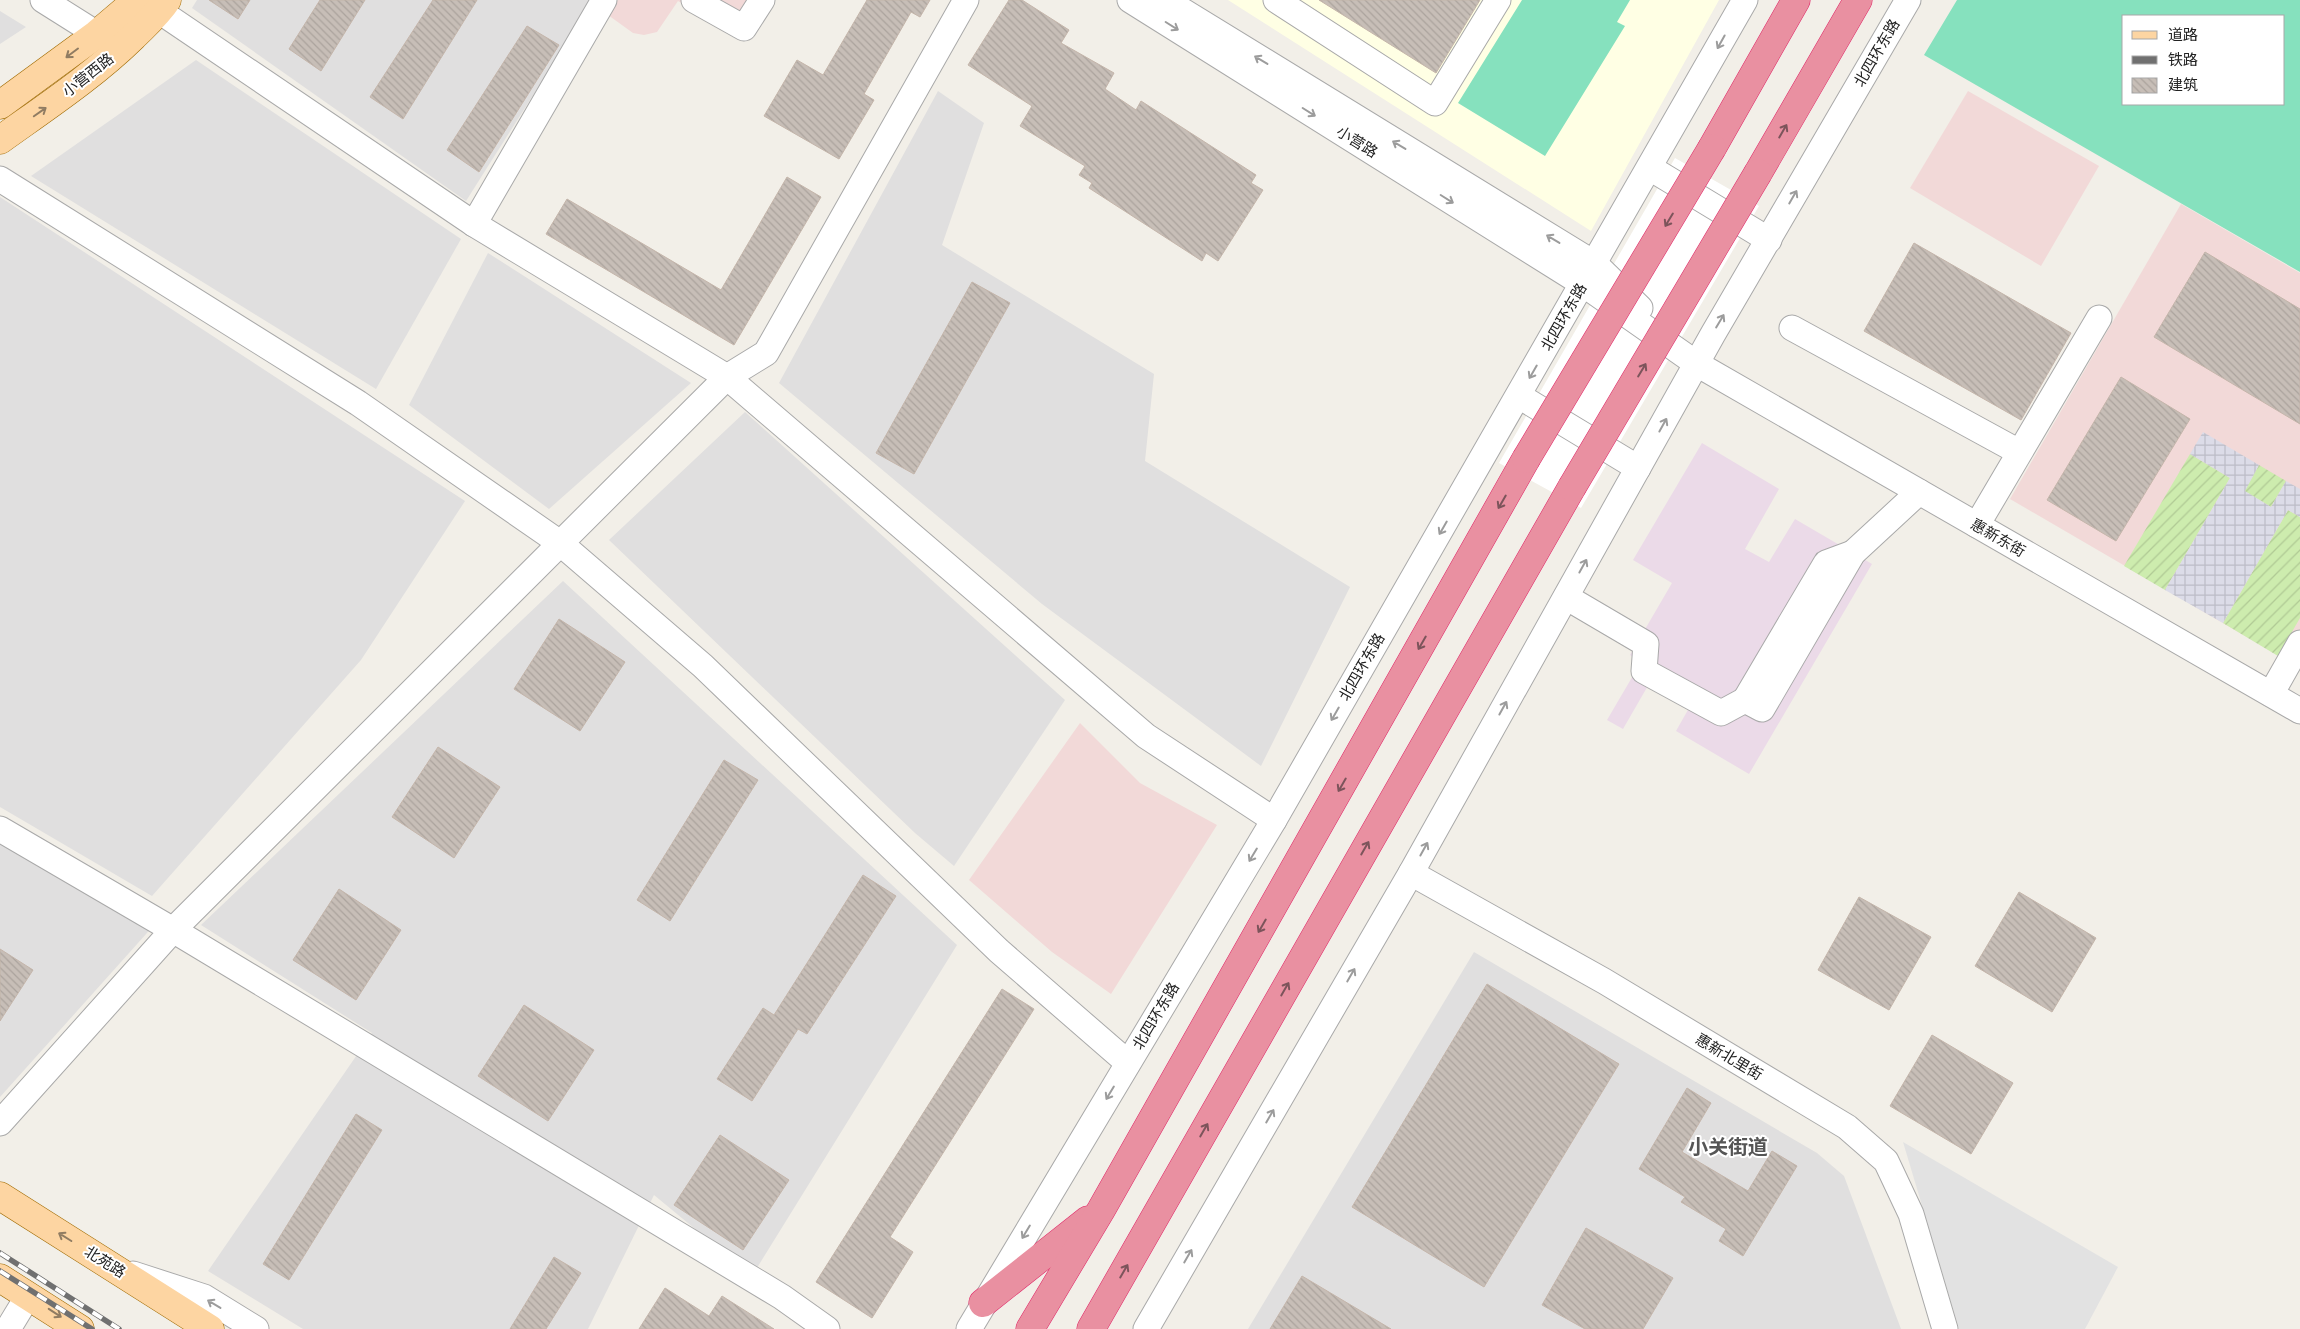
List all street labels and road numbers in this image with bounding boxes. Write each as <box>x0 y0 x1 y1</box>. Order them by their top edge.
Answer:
street label: 北四环东路 <box>1849 15 1905 91</box>
street label: 小营西路 <box>58 48 118 102</box>
street label: 小营路 <box>1332 121 1382 163</box>
street label: 北四环东路 <box>1536 279 1592 355</box>
street label: 惠新东街 <box>1967 513 2029 563</box>
street label: 北四环东路 <box>1334 629 1390 705</box>
street label: 北四环东路 <box>1127 978 1185 1054</box>
street label: 惠新北里街 <box>1691 1028 1767 1086</box>
street label: 北苑路 <box>80 1241 130 1283</box>

